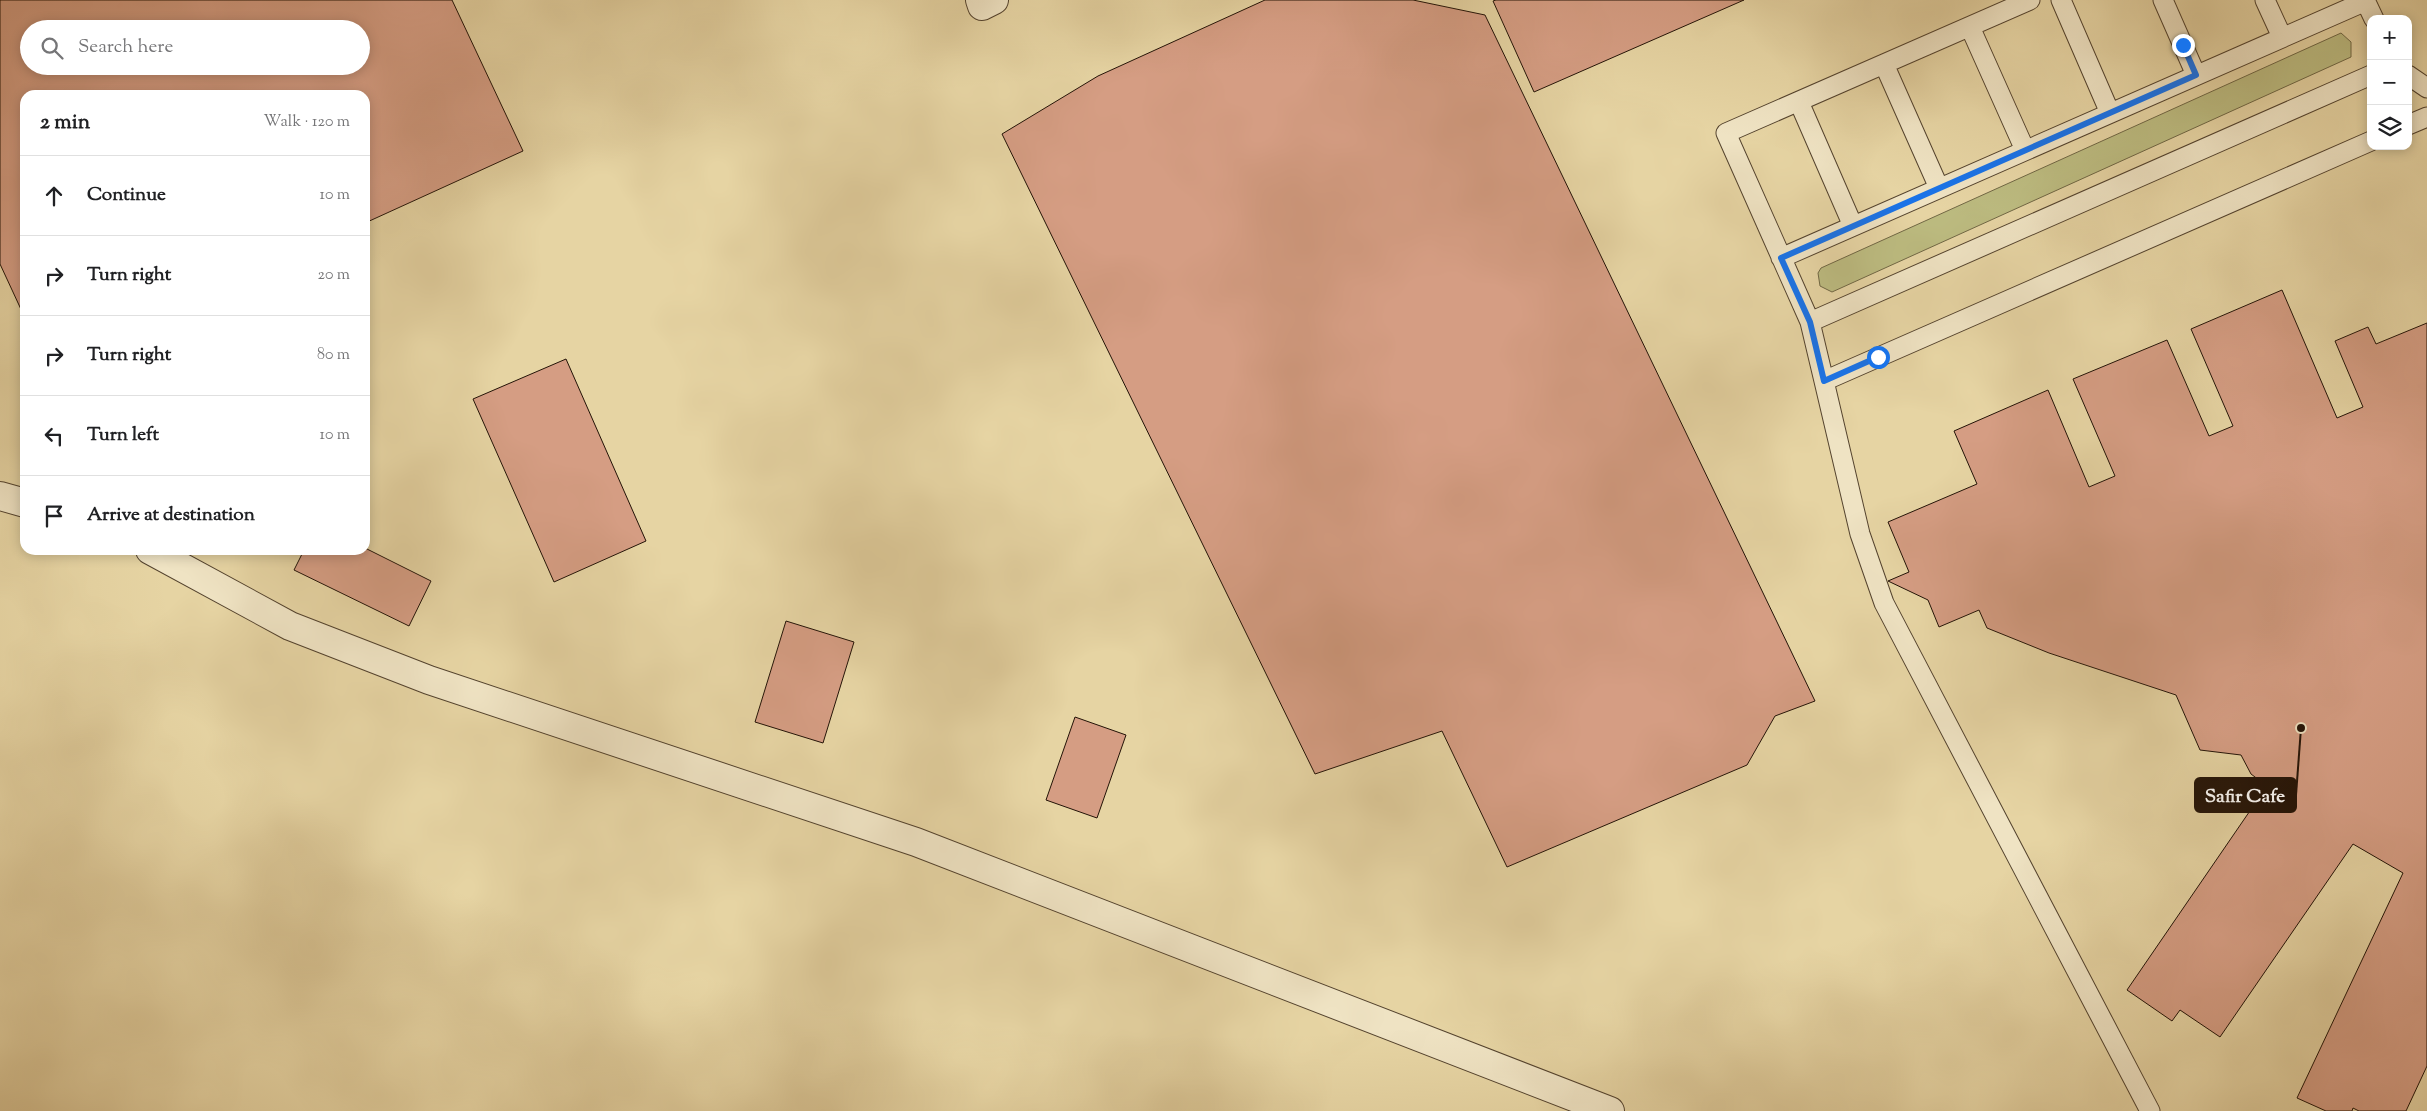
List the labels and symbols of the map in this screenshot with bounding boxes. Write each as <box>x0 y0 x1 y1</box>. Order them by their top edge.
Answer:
route end <box>2172 34 2195 57</box>
route start <box>1867 346 1890 369</box>
callout: Safir Cafe <box>2195 778 2296 812</box>
text: Safir Cafe <box>2205 784 2285 811</box>

